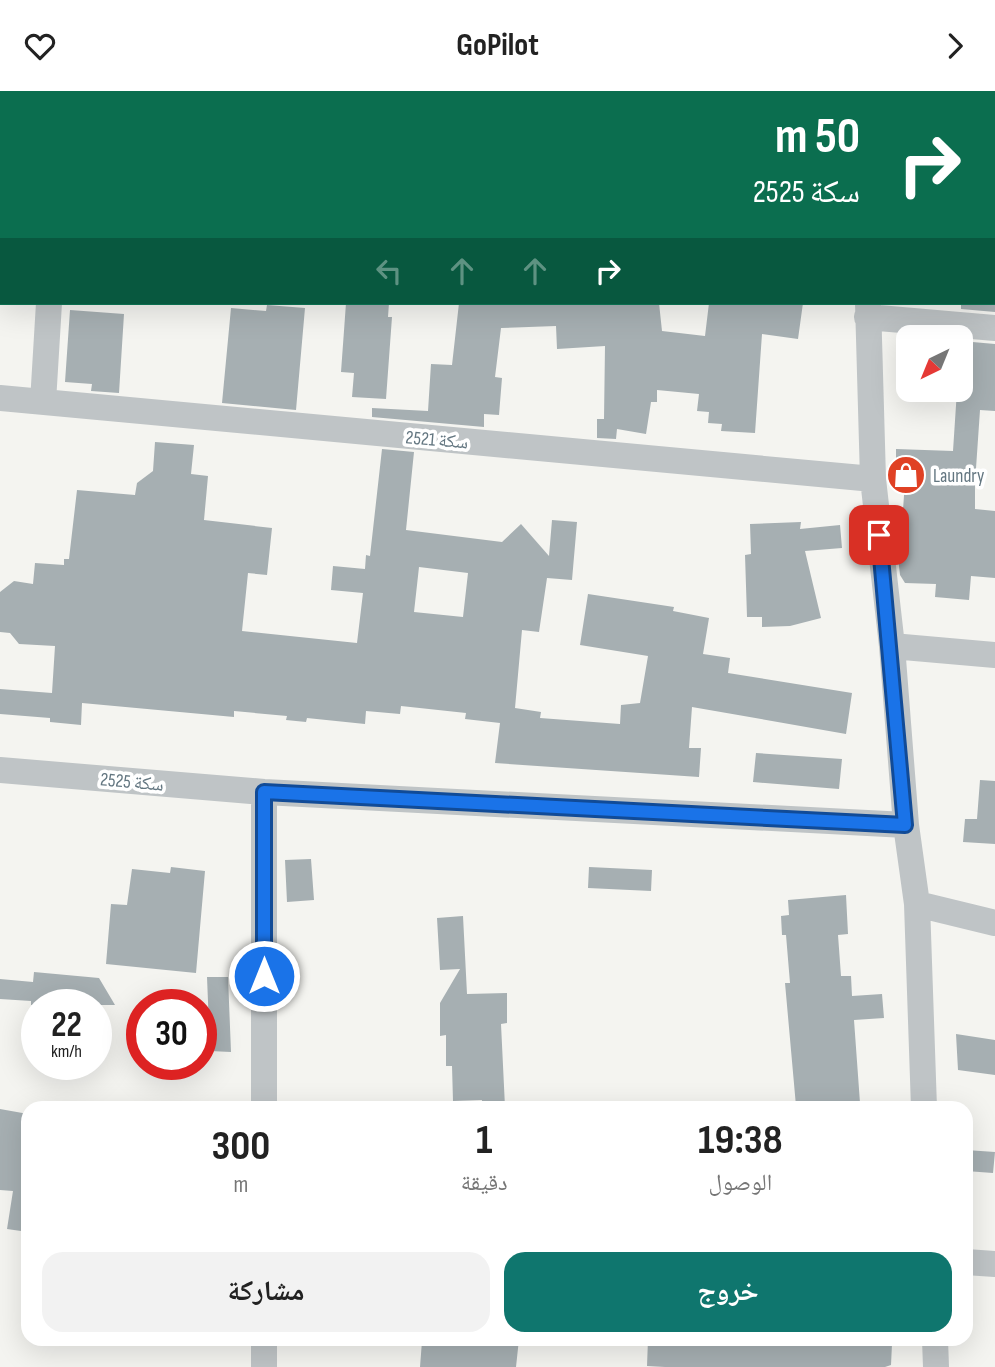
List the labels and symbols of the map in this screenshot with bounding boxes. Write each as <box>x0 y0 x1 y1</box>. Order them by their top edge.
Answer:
north arrow <box>896 325 973 403</box>
street label: سكة 2521 <box>405 426 469 455</box>
shop icon: Laundry <box>885 454 927 496</box>
place label: Laundry <box>933 465 985 488</box>
pin <box>849 505 909 565</box>
street label: سكة 2525 <box>99 768 165 797</box>
position arrow <box>227 939 301 1013</box>
speed limit sign: 30 <box>126 989 217 1080</box>

